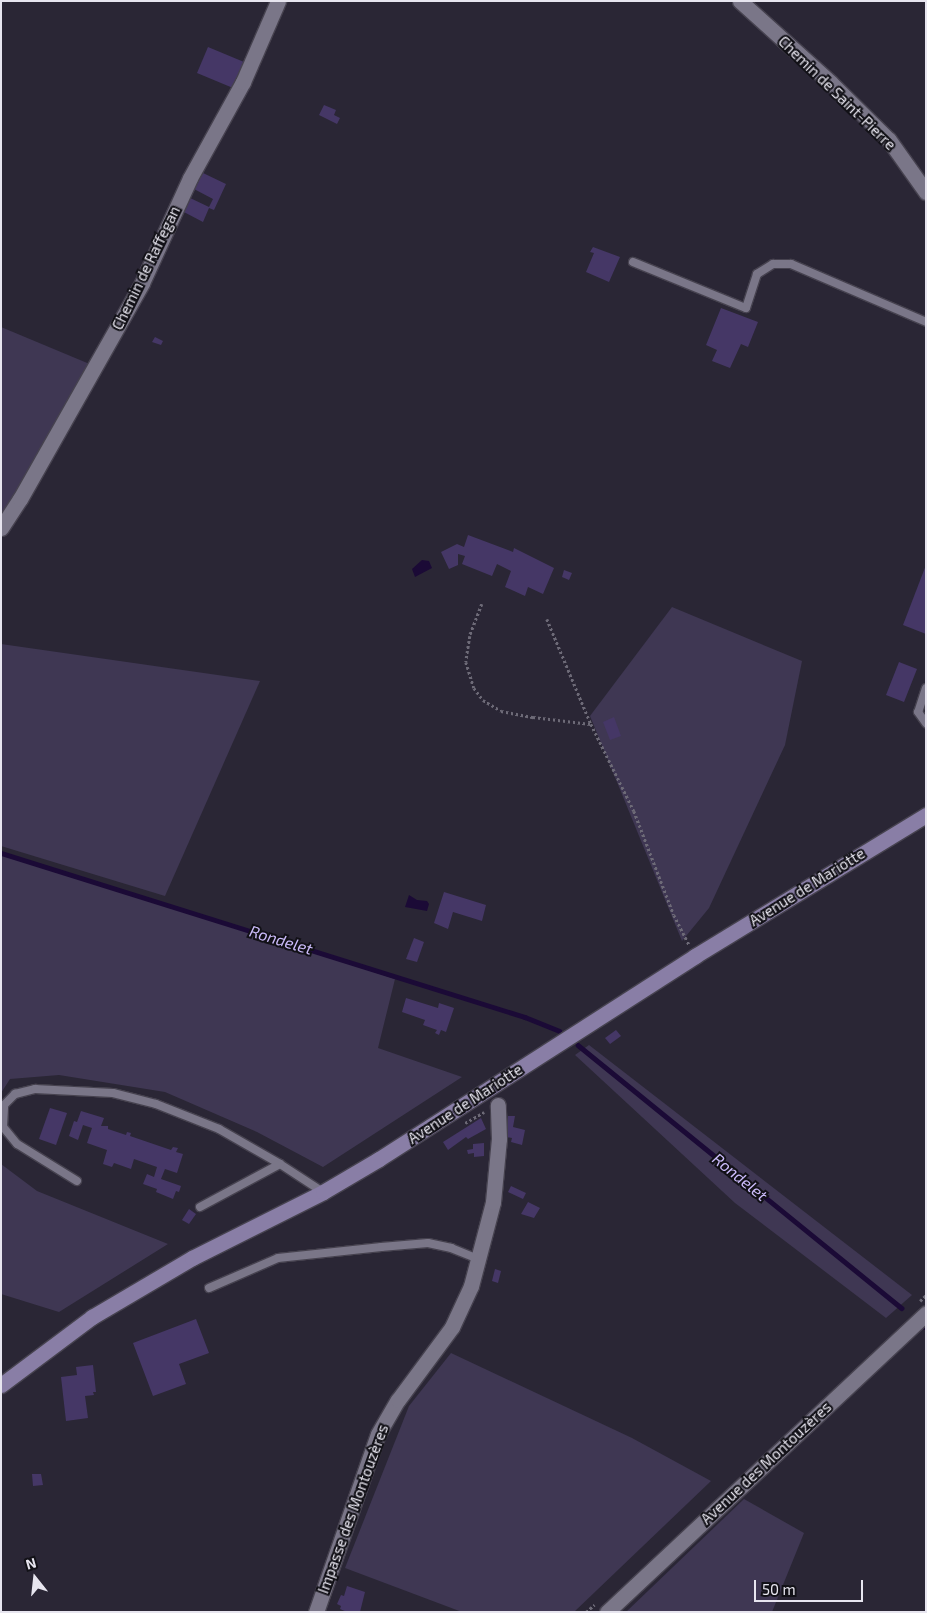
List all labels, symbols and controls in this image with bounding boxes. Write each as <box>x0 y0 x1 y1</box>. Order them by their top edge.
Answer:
street label: Chemin de Saint-Pierre <box>775 32 899 154</box>
street label: Chemin de Raffegan <box>108 203 184 333</box>
street label: Avenue de Mariotte <box>746 844 868 930</box>
water label: Rondelet <box>247 921 315 959</box>
street label: Avenue de Mariotte <box>404 1060 526 1148</box>
water label: Rondelet <box>709 1149 771 1205</box>
street label: Avenue des Montouzères <box>697 1398 835 1528</box>
street label: Impasse des Montouzères <box>314 1422 392 1596</box>
north arrow <box>10 1553 60 1603</box>
text: N <box>24 1554 38 1573</box>
scale bar <box>757 1570 866 1602</box>
text: 50 m <box>762 1580 796 1598</box>

